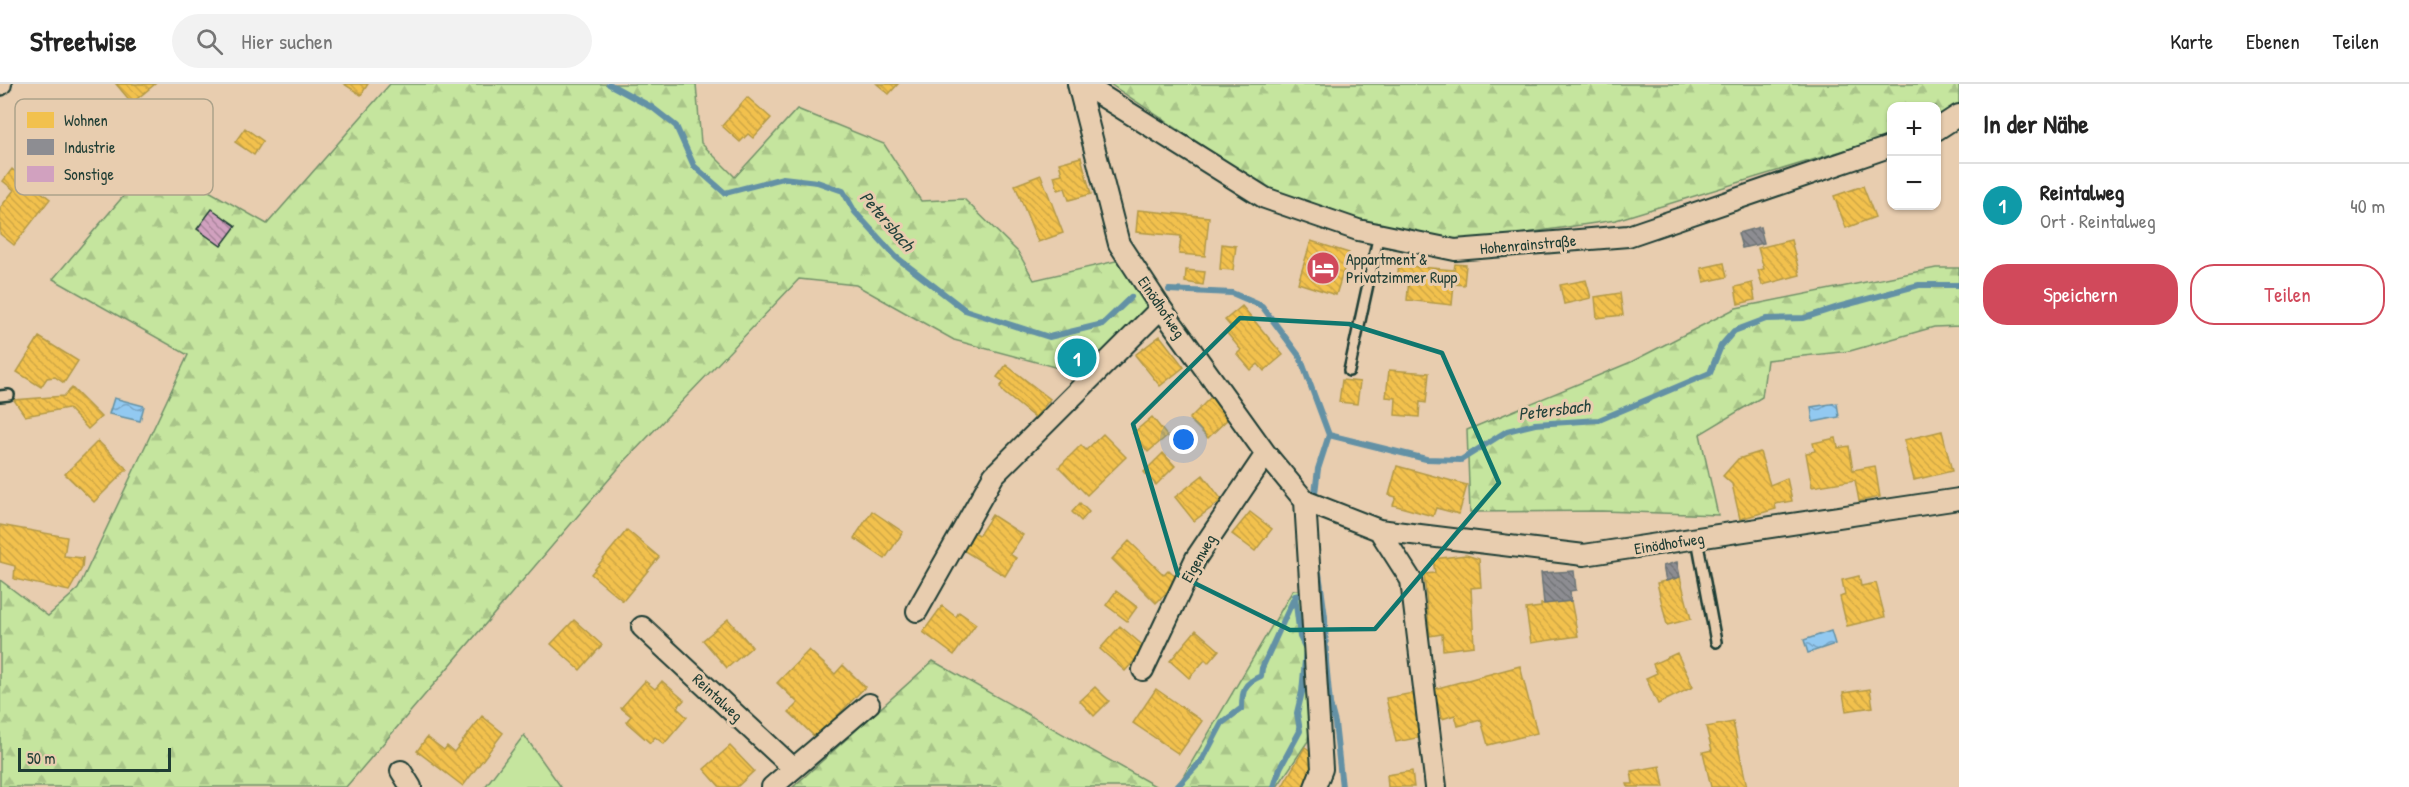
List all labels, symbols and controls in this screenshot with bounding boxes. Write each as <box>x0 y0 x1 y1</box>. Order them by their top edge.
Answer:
search box <box>172 14 592 68</box>
text: Streetwise <box>30 22 136 60</box>
icon: search <box>193 25 226 58</box>
text: Hier suchen <box>241 26 333 56</box>
text: Karte <box>2170 27 2213 56</box>
text: Ebenen <box>2246 27 2300 56</box>
text: Teilen <box>2333 27 2379 56</box>
legend <box>15 99 213 195</box>
map controls <box>1887 102 1941 210</box>
button: + <box>1887 102 1941 156</box>
text: In der Nähe <box>1983 106 2089 141</box>
text: Wohnen <box>64 109 108 131</box>
text: Industrie <box>64 136 116 158</box>
button: − <box>1887 156 1941 210</box>
text: Sonstige <box>64 163 114 185</box>
text: Reintalweg <box>2040 177 2124 207</box>
water label: Petersbach <box>854 185 921 257</box>
text: 1 <box>1999 192 2006 219</box>
text: 40 m <box>2350 192 2385 219</box>
text: Ort · Reintalweg <box>2040 207 2156 234</box>
street label: Hohenrainstraße <box>1479 229 1578 259</box>
place label: Appartment & Privatzimmer Rupp <box>1346 248 1458 288</box>
hotel icon: Appartment & Privatzimmer Rupp <box>1305 250 1341 286</box>
button: Speichern <box>1983 264 2178 325</box>
button: Teilen <box>2190 264 2385 325</box>
street label: Einödhofweg <box>1133 272 1191 342</box>
pin: 1 <box>1058 336 1096 380</box>
water label: Petersbach <box>1517 393 1593 426</box>
your location <box>1169 425 1198 454</box>
street label: Einödhofweg <box>1633 527 1705 559</box>
street label: Eigenweg <box>1175 530 1221 586</box>
street label: Reintalweg <box>688 668 748 726</box>
scale bar <box>18 745 171 772</box>
text: 50 m <box>27 747 56 769</box>

